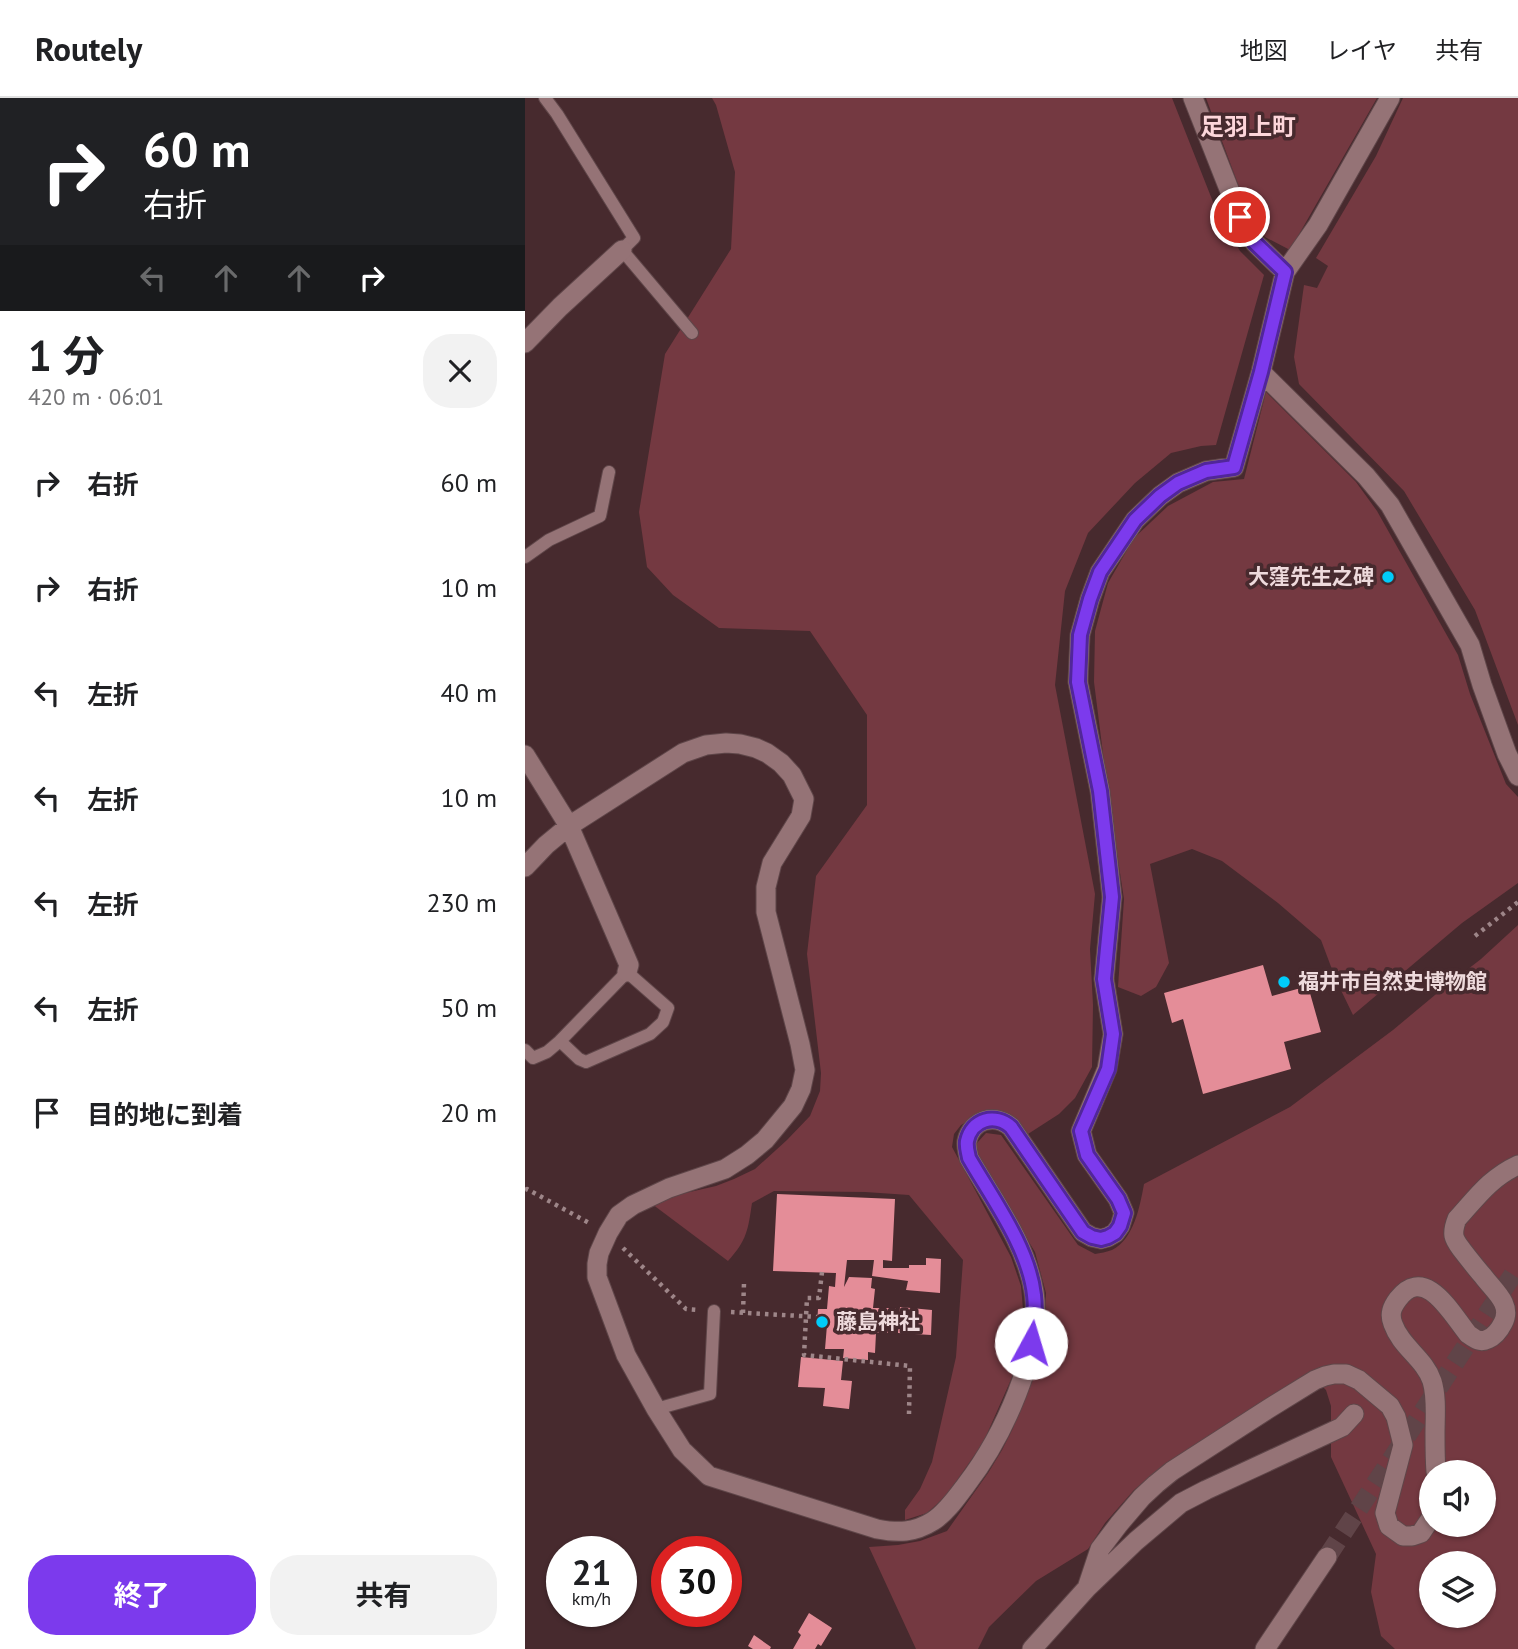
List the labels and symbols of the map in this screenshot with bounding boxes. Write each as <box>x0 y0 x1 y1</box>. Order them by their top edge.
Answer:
district label: 足羽上町 <box>1200 111 1296 142</box>
pin <box>1210 187 1270 247</box>
place label: 大窪先生之碑 <box>1248 563 1374 590</box>
marker: 大窪先生之碑 <box>1380 569 1396 585</box>
place label: 福井市自然史博物館 <box>1298 968 1487 995</box>
marker: 福井市自然史博物館 <box>1276 974 1292 990</box>
position arrow <box>994 1306 1068 1380</box>
place label: 藤島神社 <box>836 1308 920 1335</box>
marker: 藤島神社 <box>814 1314 830 1330</box>
speed limit sign: 30 <box>651 1536 742 1627</box>

